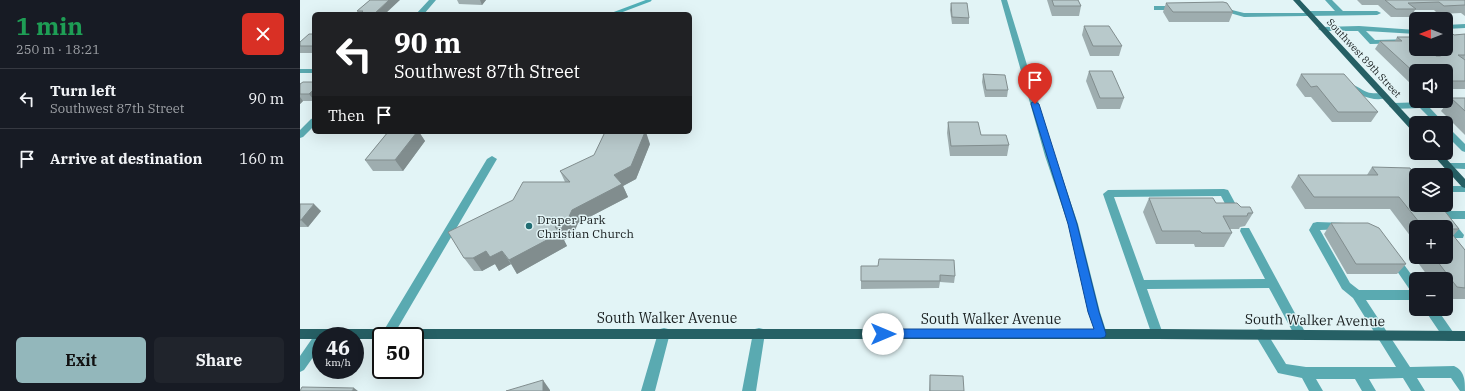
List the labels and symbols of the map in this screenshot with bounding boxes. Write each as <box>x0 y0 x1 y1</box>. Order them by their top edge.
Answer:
north arrow <box>1409 12 1453 56</box>
street label: Southwest 89th Street <box>1324 16 1404 101</box>
pin <box>1018 63 1052 104</box>
place label: Draper Park Christian Church <box>537 212 634 241</box>
marker: Draper Park Christian Church <box>524 221 534 231</box>
street label: South Walker Avenue <box>597 309 737 327</box>
street label: South Walker Avenue <box>921 310 1061 328</box>
street label: South Walker Avenue <box>1245 310 1385 330</box>
position arrow <box>862 313 904 355</box>
speed limit sign: 50 <box>372 327 424 379</box>

